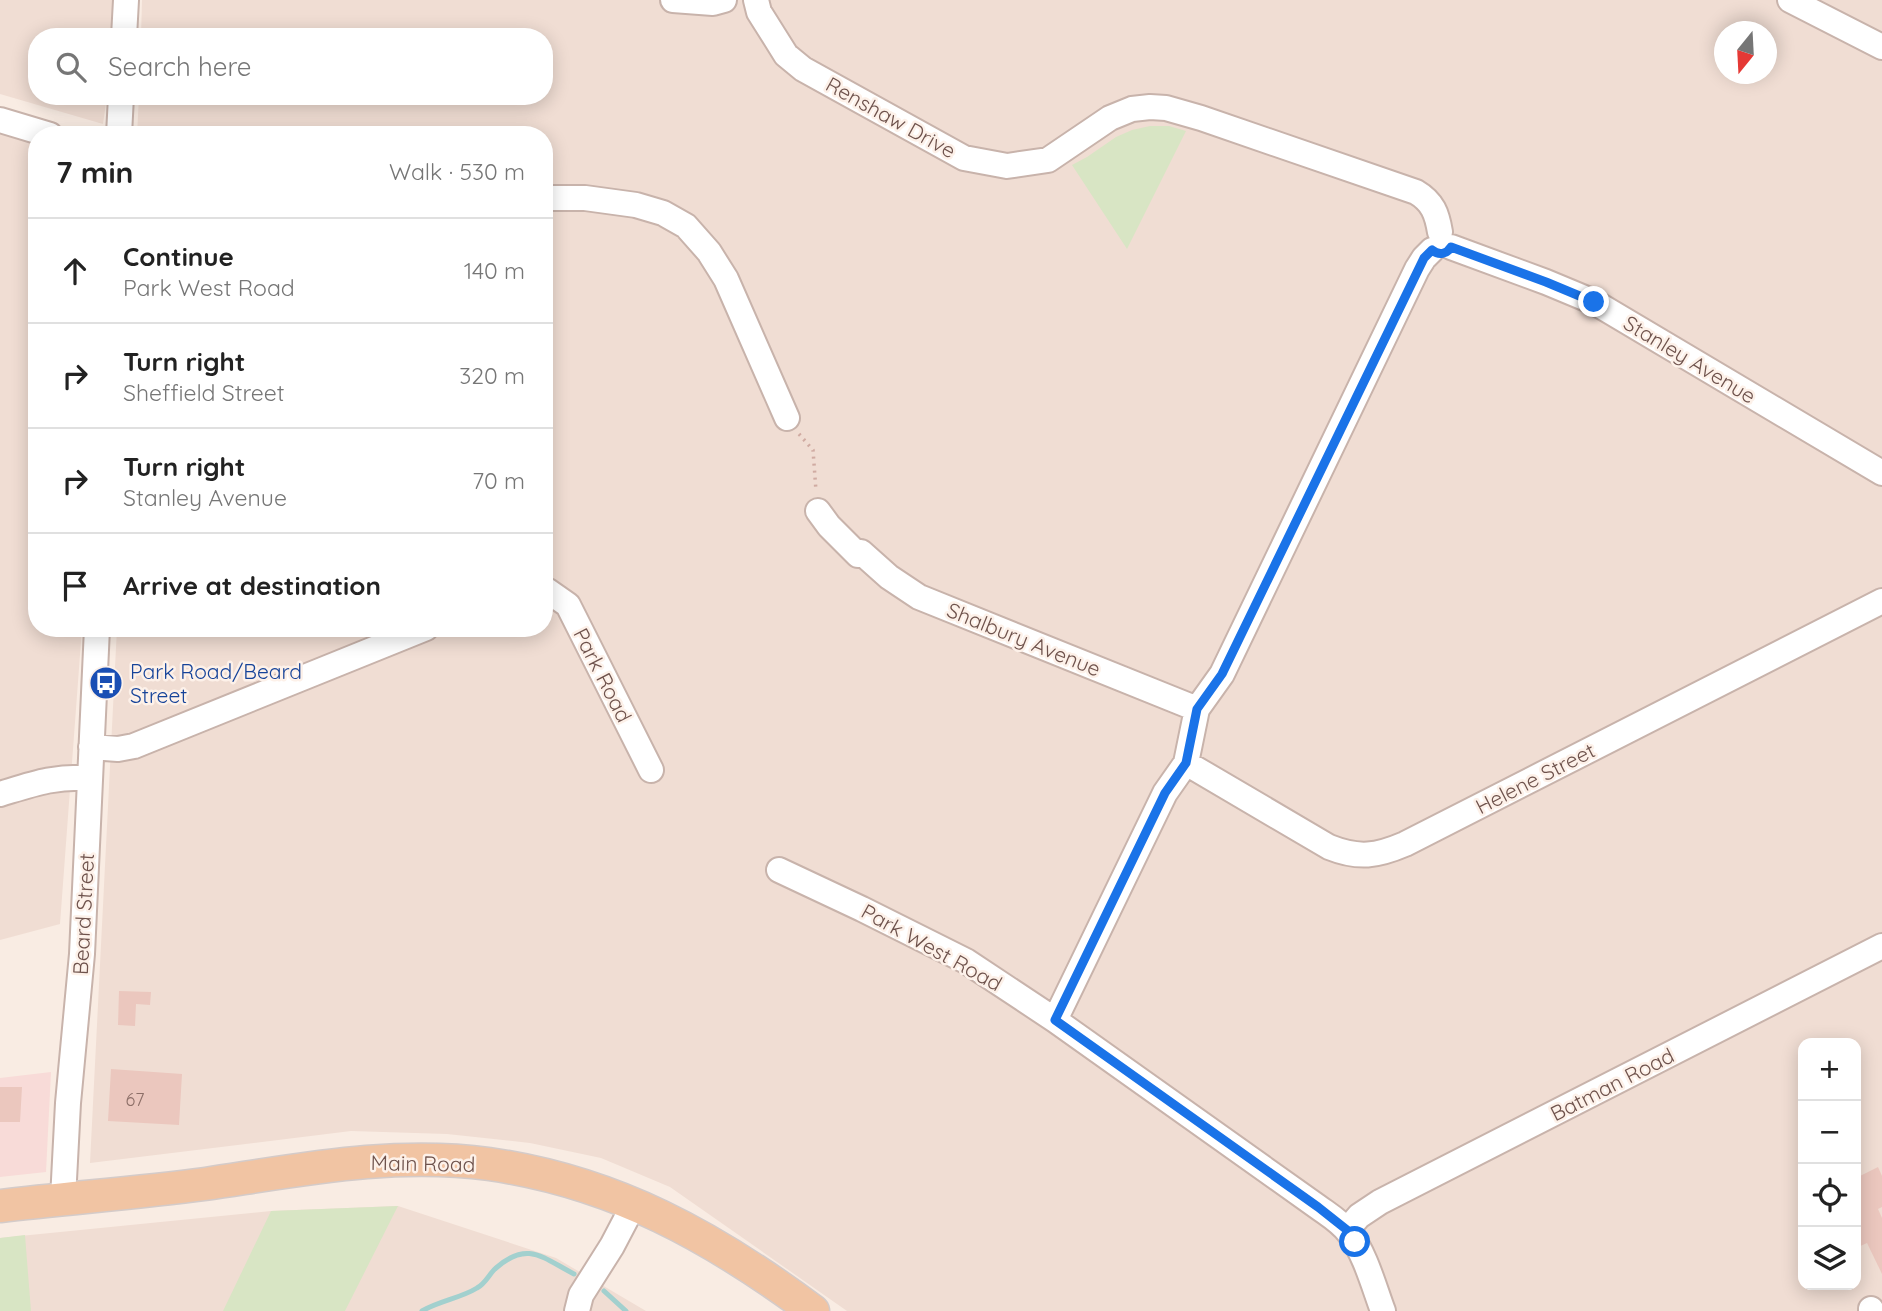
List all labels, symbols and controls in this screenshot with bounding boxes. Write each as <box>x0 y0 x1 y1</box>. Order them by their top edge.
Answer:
north arrow <box>1714 21 1777 84</box>
search box <box>28 28 553 105</box>
icon: search <box>52 48 90 86</box>
text: Search here <box>108 50 252 83</box>
street label: Renshaw Drive <box>822 71 960 163</box>
text: 7 min <box>56 153 134 191</box>
text: Walk · 530 m <box>389 157 525 186</box>
text: Continue <box>123 240 234 273</box>
icon: ahead <box>56 252 94 290</box>
text: 140 m <box>464 256 525 285</box>
text: Park West Road <box>123 273 295 302</box>
route end <box>1578 286 1609 317</box>
street label: Stanley Avenue <box>1619 309 1761 409</box>
text: Turn right <box>123 345 245 378</box>
icon: right <box>56 357 94 395</box>
text: 320 m <box>459 361 525 390</box>
text: Sheffield Street <box>123 378 285 407</box>
text: Turn right <box>123 450 245 483</box>
icon: right <box>56 462 94 500</box>
text: 70 m <box>472 466 525 495</box>
text: Stanley Avenue <box>123 483 287 512</box>
icon: arrive <box>56 567 94 605</box>
text: Arrive at destination <box>123 569 381 602</box>
street label: Shalbury Avenue <box>943 596 1105 682</box>
street label: Park Road <box>568 624 638 726</box>
place label: Park Road/Beard Street <box>130 658 302 708</box>
bus stop icon: Park Road/Beard Street <box>87 664 125 702</box>
street label: Helene Street <box>1471 737 1599 819</box>
street label: Beard Street <box>67 852 99 976</box>
street label: Park West Road <box>857 898 1007 996</box>
map controls <box>1798 1038 1861 1290</box>
button: + <box>1798 1038 1861 1101</box>
street label: Batman Road <box>1546 1042 1678 1126</box>
house number: 67 <box>126 1088 144 1111</box>
button: − <box>1798 1101 1861 1164</box>
street label: Main Road <box>370 1149 476 1177</box>
button: locate <box>1798 1164 1861 1227</box>
route start <box>1339 1226 1370 1257</box>
button: layers <box>1798 1227 1861 1290</box>

